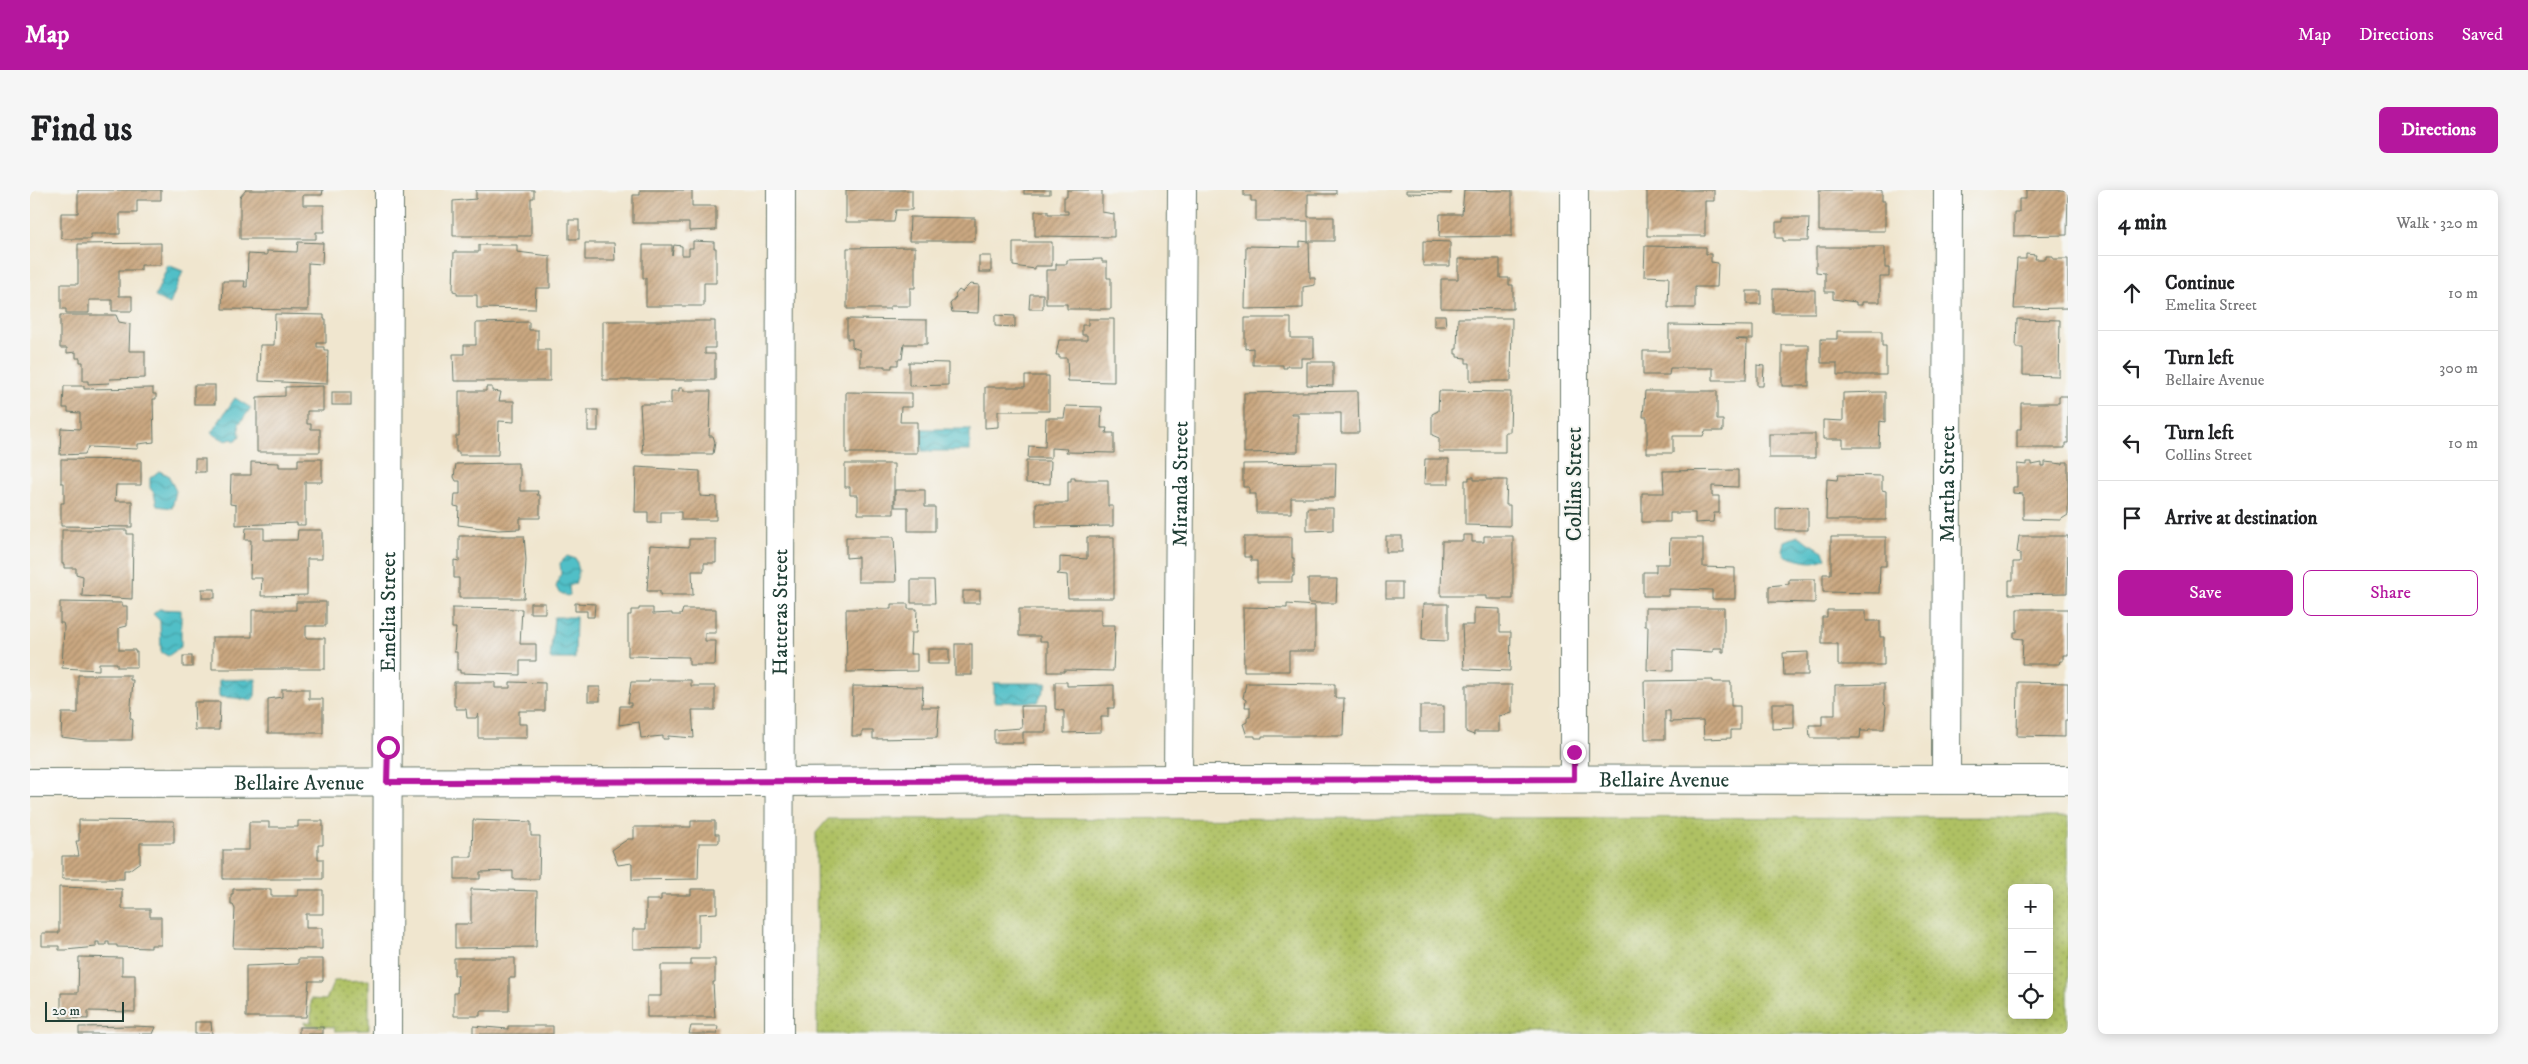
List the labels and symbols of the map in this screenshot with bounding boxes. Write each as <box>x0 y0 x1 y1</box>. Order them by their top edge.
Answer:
street label: Miranda Street <box>1168 421 1194 547</box>
street label: Martha Street <box>1935 425 1961 542</box>
street label: Collins Street <box>1562 427 1588 541</box>
street label: Hatteras Street <box>768 548 794 675</box>
street label: Emelita Street <box>376 551 402 672</box>
route start <box>377 736 400 759</box>
route end <box>1563 741 1586 764</box>
street label: Bellaire Avenue <box>1599 767 1730 794</box>
street label: Bellaire Avenue <box>234 771 365 797</box>
scale bar <box>45 999 124 1022</box>

